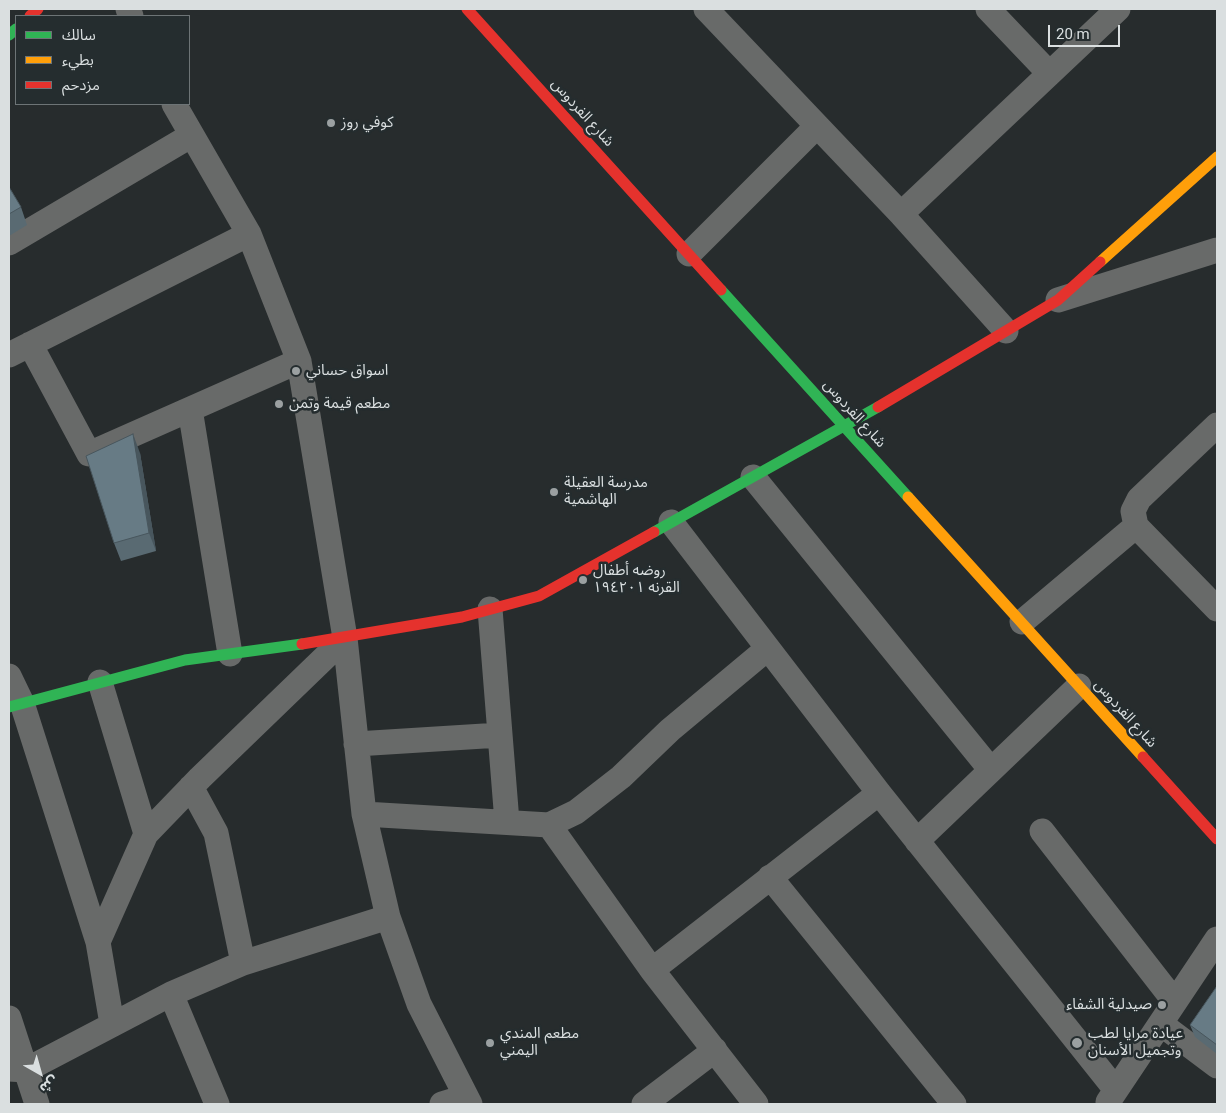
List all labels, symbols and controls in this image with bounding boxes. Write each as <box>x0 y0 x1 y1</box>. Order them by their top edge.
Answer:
legend <box>15 15 190 105</box>
scale bar <box>1051 15 1124 47</box>
text: 20 m <box>1056 25 1090 43</box>
text: سالك <box>62 26 96 44</box>
text: بطيء <box>62 51 94 69</box>
street label: شارع الفردوس <box>547 75 617 151</box>
text: مزدحم <box>62 76 100 94</box>
place label: كوفي روز <box>341 114 393 132</box>
marker: كوفي روز <box>325 117 337 129</box>
place label: اسواق حساني <box>306 362 388 380</box>
marker: اسواق حساني <box>290 365 302 377</box>
street label: شارع الفردوس <box>819 376 889 452</box>
place label: مطعم قيمة وتمن <box>289 395 390 413</box>
marker: مطعم قيمة وتمن <box>273 398 285 410</box>
place label: مدرسة العقيلة الهاشمية <box>564 474 648 509</box>
marker: مدرسة العقيلة الهاشمية <box>548 486 560 498</box>
place label: روضه أطفال القرنه ١٩٤٢٠١ <box>593 562 680 597</box>
marker: روضه أطفال القرنه ١٩٤٢٠١ <box>577 574 589 586</box>
street label: شارع الفردوس <box>1090 676 1160 752</box>
place label: صيدلية الشفاء <box>1066 996 1152 1014</box>
marker: صيدلية الشفاء <box>1156 999 1168 1011</box>
place label: مطعم المندي اليمني <box>500 1025 579 1060</box>
place label: عيادة مرايا لطب وتجميل الأسنان <box>1088 1025 1183 1060</box>
marker: عيادة مرايا لطب وتجميل الأسنان <box>1070 1036 1084 1050</box>
marker: مطعم المندي اليمني <box>484 1037 496 1049</box>
north arrow <box>15 1048 65 1098</box>
text: ش <box>37 1073 62 1097</box>

